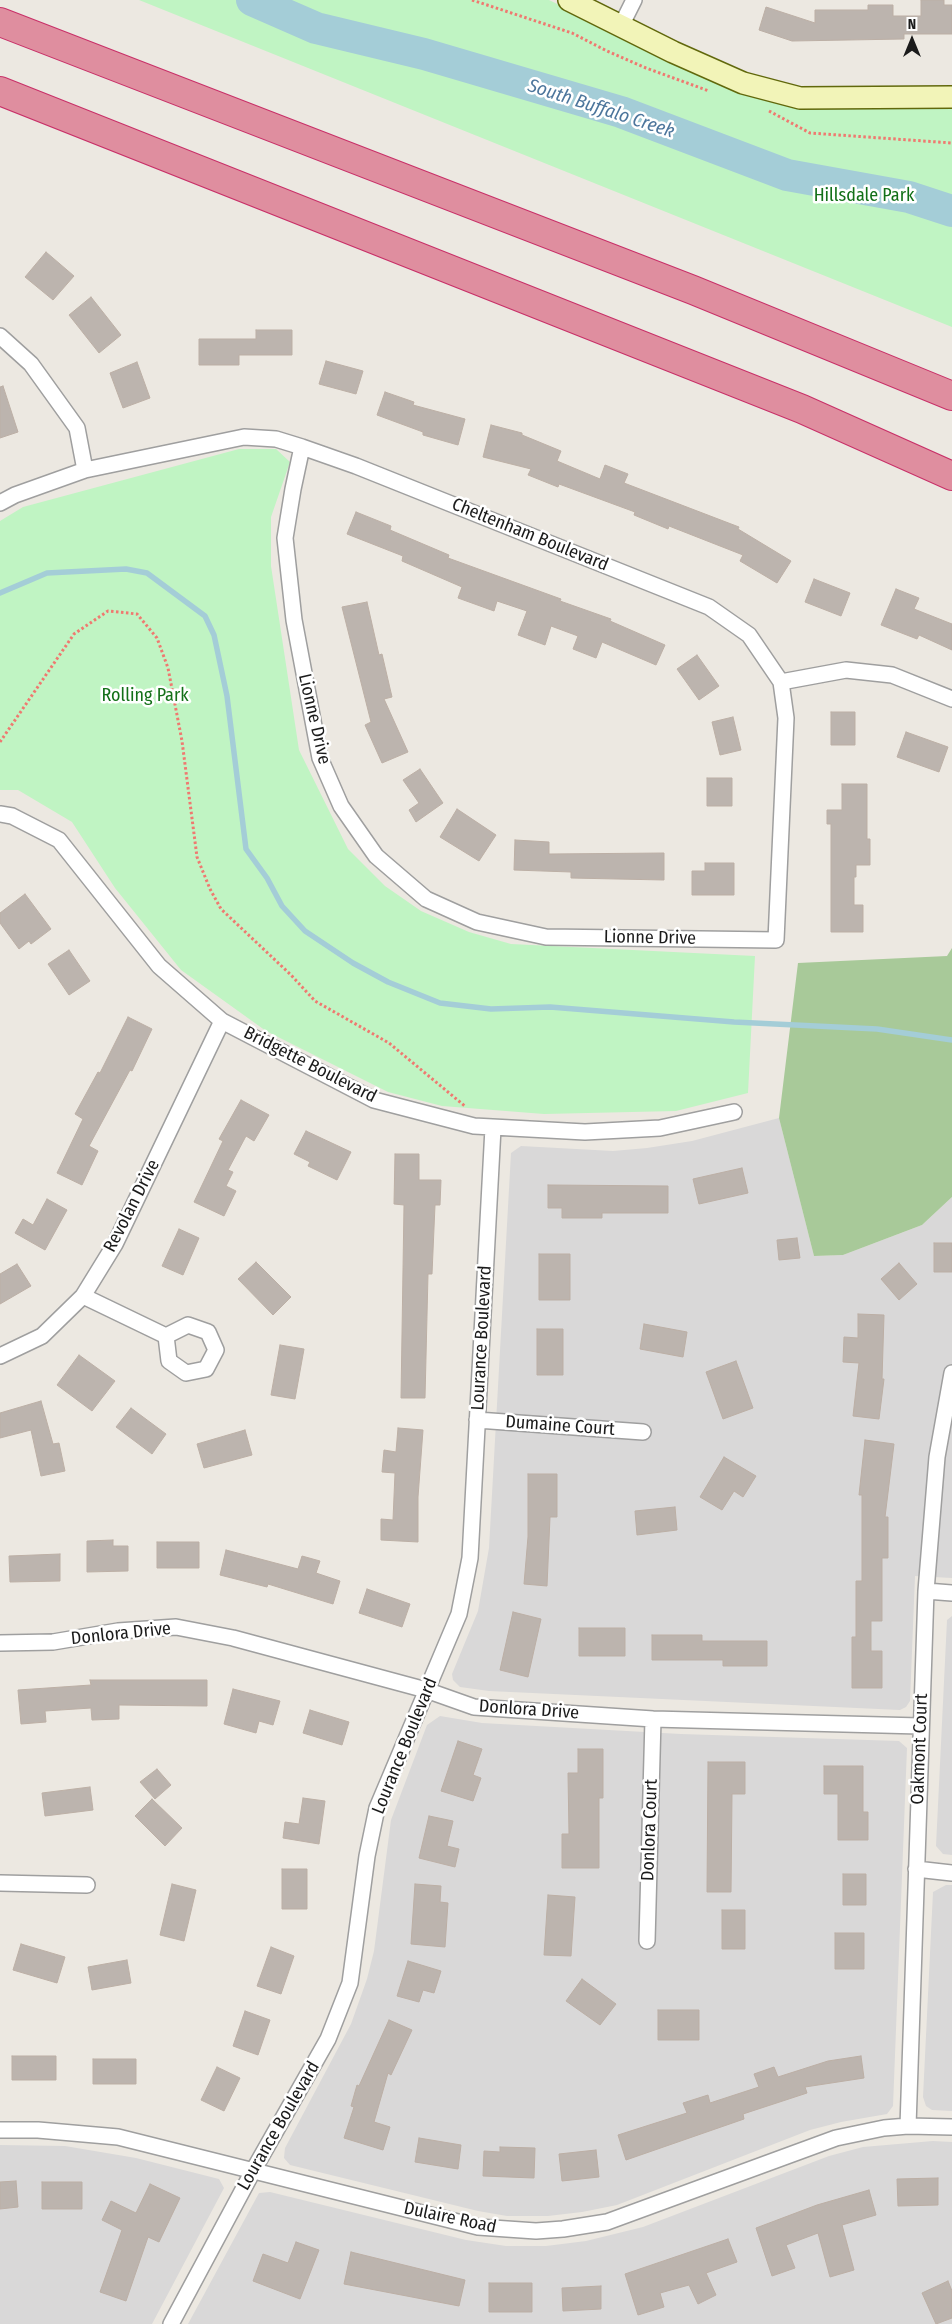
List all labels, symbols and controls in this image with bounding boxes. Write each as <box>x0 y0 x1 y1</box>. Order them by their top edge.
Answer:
north arrow <box>887 15 937 65</box>
text: N <box>908 16 916 33</box>
water label: South Buffalo Creek <box>525 75 677 143</box>
park label: Hillsdale Park <box>814 185 914 207</box>
street label: Cheltenham Boulevard <box>449 494 611 576</box>
street label: Lionne Drive <box>293 672 335 766</box>
park label: Rolling Park <box>101 685 189 707</box>
street label: Lionne Drive <box>604 926 696 950</box>
street label: Bridgette Boulevard <box>240 1022 380 1108</box>
street label: Revolan Drive <box>99 1156 165 1256</box>
street label: Lourance Boulevard <box>467 1265 497 1411</box>
street label: Dumaine Court <box>505 1411 615 1441</box>
street label: Donlora Drive <box>70 1618 172 1650</box>
street label: Lourance Boulevard <box>368 1675 442 1817</box>
street label: Oakmont Court <box>907 1693 933 1805</box>
street label: Donlora Drive <box>478 1696 580 1724</box>
street label: Donlora Court <box>637 1779 663 1881</box>
street label: Lourance Boulevard <box>233 2058 325 2194</box>
street label: Dulaire Road <box>402 2198 498 2238</box>

